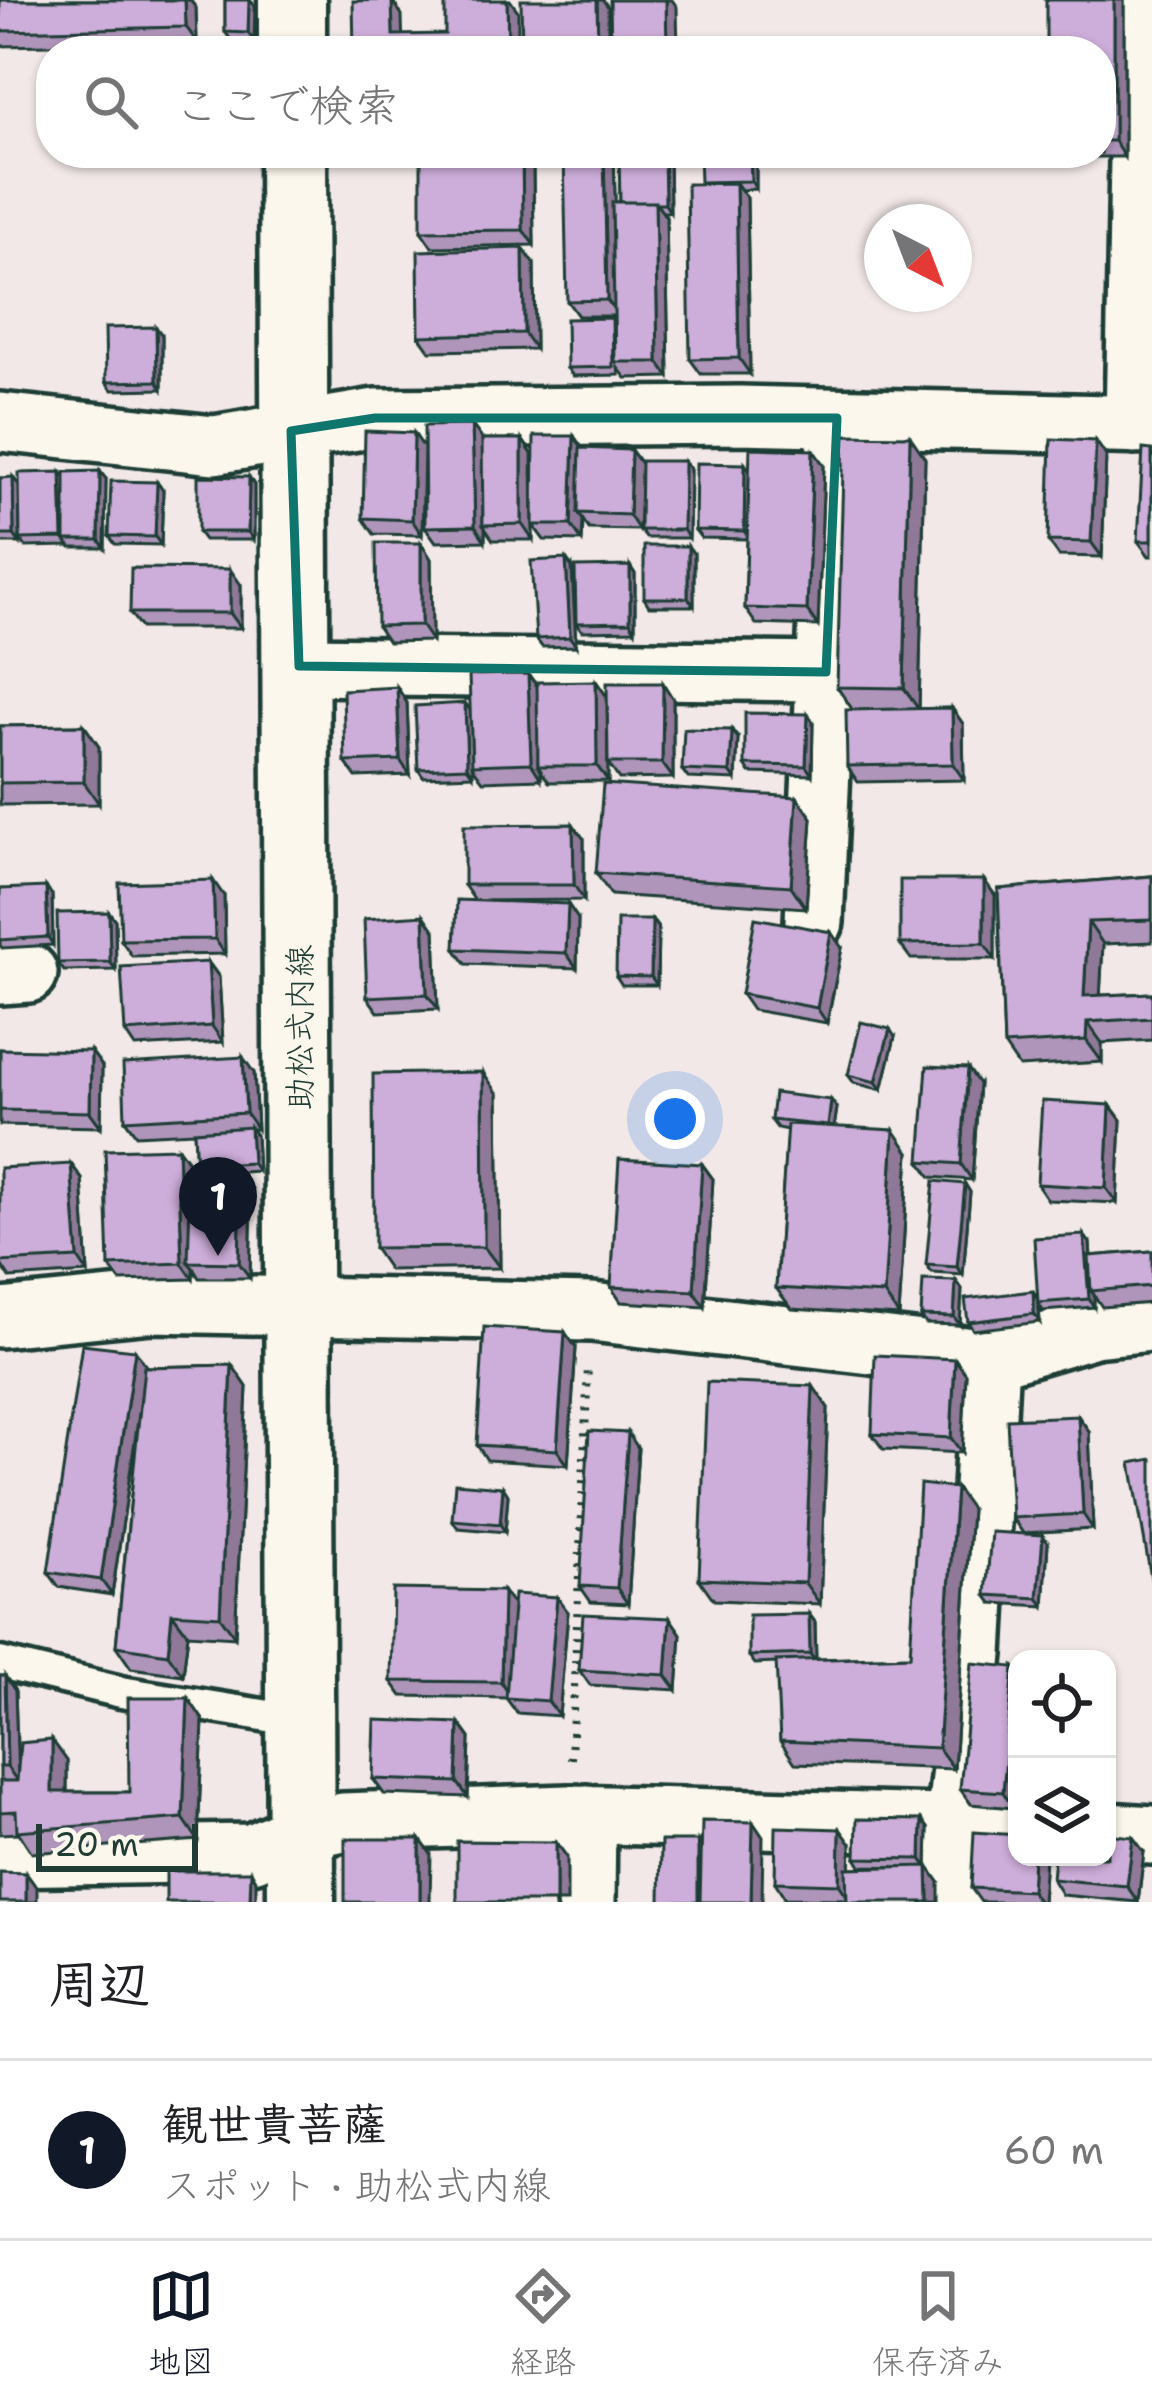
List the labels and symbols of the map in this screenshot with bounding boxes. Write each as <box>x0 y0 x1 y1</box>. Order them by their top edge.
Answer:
north arrow <box>864 204 972 312</box>
street label: 助松式内線 <box>277 945 322 1110</box>
your location <box>645 1089 705 1149</box>
pin: 1 <box>179 1157 257 1256</box>
scale bar <box>36 1818 198 1871</box>

